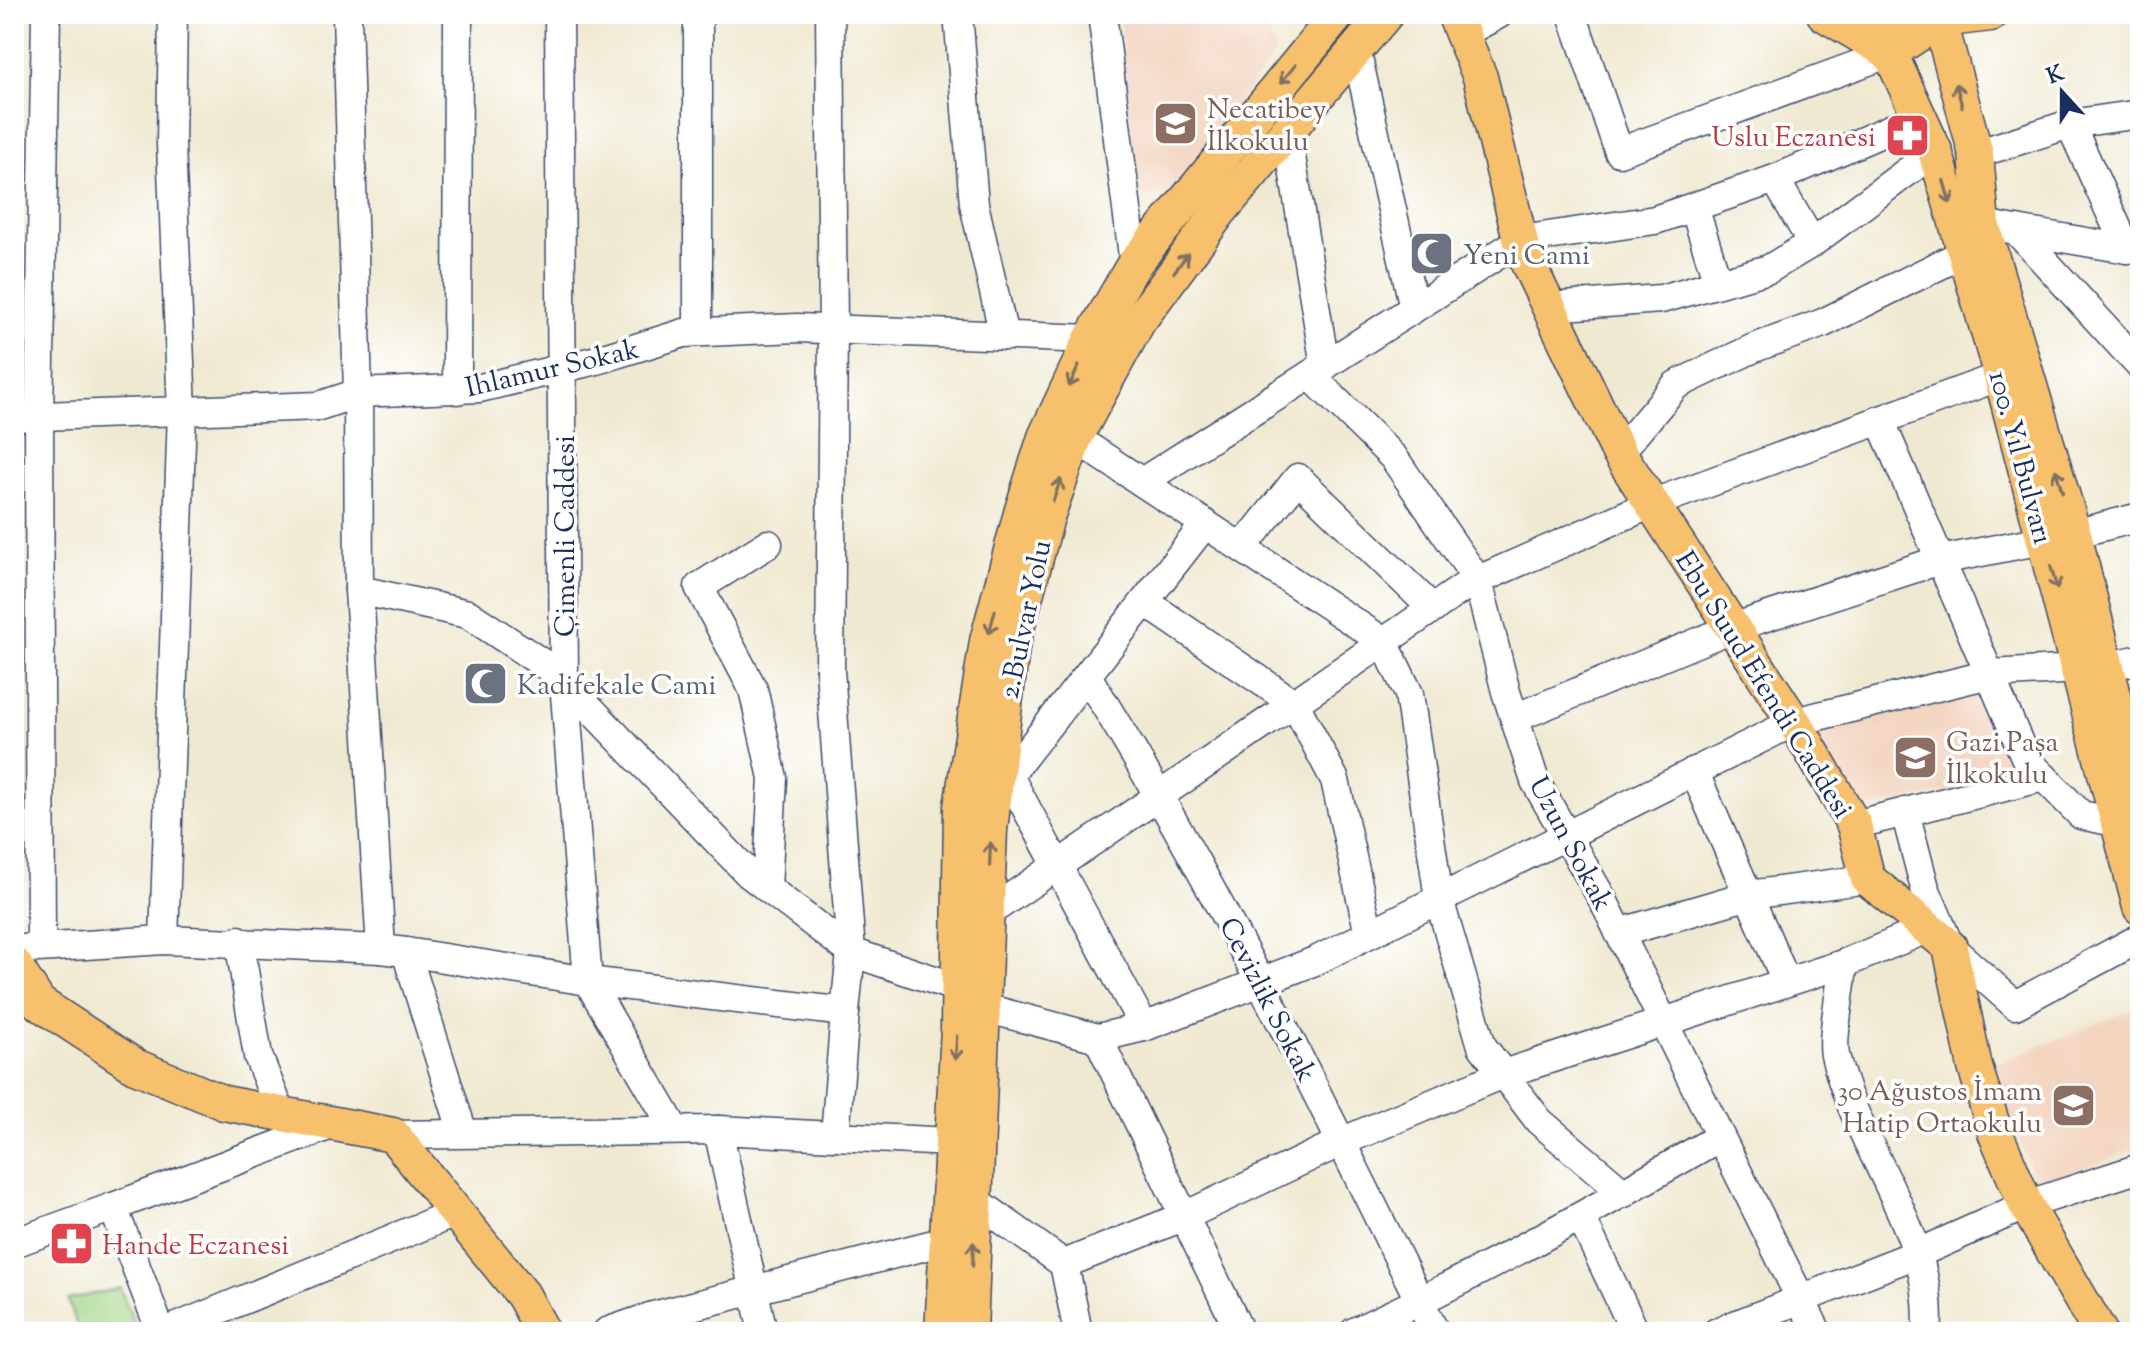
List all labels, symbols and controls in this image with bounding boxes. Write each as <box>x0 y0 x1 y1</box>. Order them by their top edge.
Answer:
north arrow <box>2022 52 2102 132</box>
text: K <box>2043 58 2069 94</box>
one-way arrow <box>1279 63 1297 84</box>
one-way arrow <box>1951 83 1966 109</box>
place label: Necatibey İlkokulu <box>1207 91 1326 163</box>
school or university icon: Necatibey İlkokulu <box>1152 100 1200 148</box>
pharmacy icon: Uslu Eczanesi <box>1883 112 1931 160</box>
place label: Uslu Eczanesi <box>1711 119 1876 159</box>
one-way arrow <box>1940 179 1955 205</box>
mosque icon: Yeni Cami <box>1408 230 1456 278</box>
place label: Yeni Cami <box>1463 237 1590 277</box>
one-way arrow <box>1173 253 1189 275</box>
street label: Ihlamur Sokak <box>462 331 643 409</box>
one-way arrow <box>1065 363 1080 388</box>
street label: 100. Yıl Bulvarı <box>1977 367 2061 549</box>
street label: Çimenli Caddesi <box>547 435 587 637</box>
one-way arrow <box>2051 469 2066 495</box>
one-way arrow <box>1050 478 1065 503</box>
street label: 2.Bulvar Yolu <box>991 537 1063 703</box>
street label: Ebu Suud Efendi Caddesi <box>1664 544 1861 827</box>
one-way arrow <box>2047 564 2062 590</box>
one-way arrow <box>983 609 998 635</box>
mosque icon: Kadifekale Cami <box>462 660 510 708</box>
place label: Kadifekale Cami <box>517 667 717 707</box>
place label: Gazi Paşa İlkokulu <box>1946 724 2059 796</box>
school or university icon: Gazi Paşa İlkokulu <box>1891 733 1939 781</box>
street label: Uzun Sokak <box>1517 770 1622 919</box>
one-way arrow <box>982 841 997 868</box>
street label: Cevizlik Sokak <box>1208 911 1325 1090</box>
one-way arrow <box>948 1034 963 1061</box>
place label: 30 Ağustos İmam Hatip Ortaokulu <box>1837 1073 2042 1145</box>
school or university icon: 30 Ağustos İmam Hatip Ortaokulu <box>2049 1082 2097 1130</box>
pharmacy icon: Hande Eczanesi <box>47 1220 95 1268</box>
place label: Hande Eczanesi <box>102 1227 289 1267</box>
one-way arrow <box>965 1241 980 1268</box>

